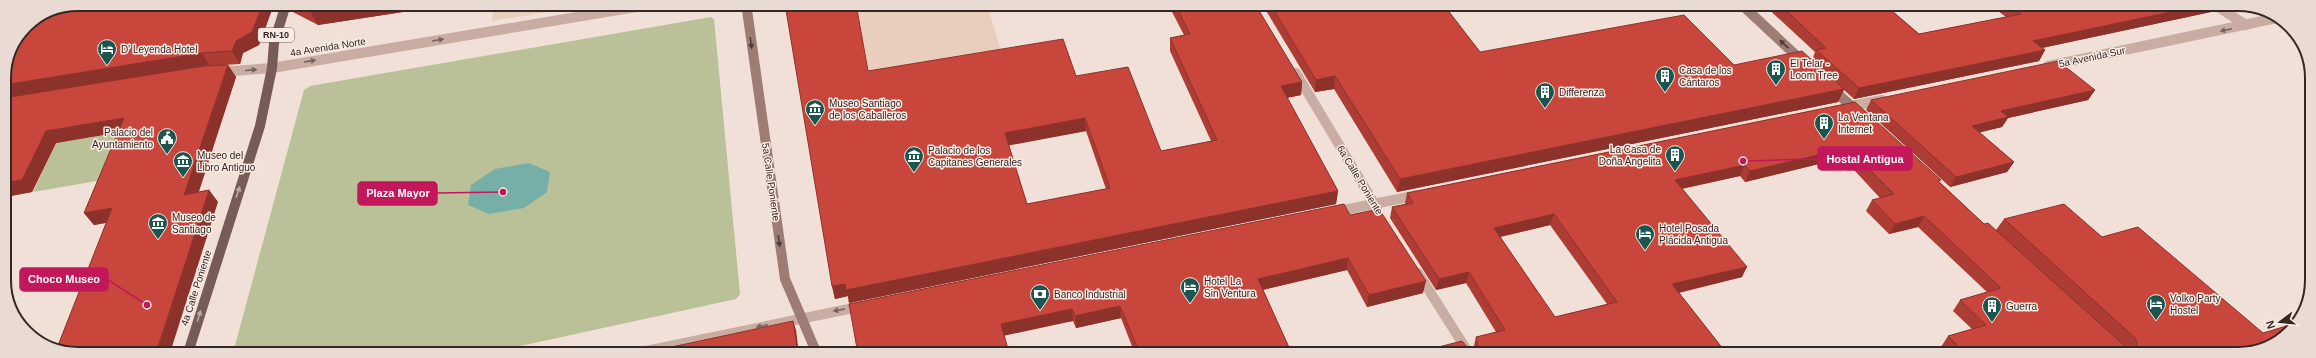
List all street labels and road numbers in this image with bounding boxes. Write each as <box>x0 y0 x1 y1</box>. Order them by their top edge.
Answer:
road number: RN-10 <box>258 28 294 42</box>
street label: 4a Avenida Norte <box>289 36 367 58</box>
street label: 5a Avenida Sur <box>2058 44 2127 69</box>
street label: 5a Calle Poniente <box>760 142 782 222</box>
street label: 6a Calle Poniente <box>1335 143 1385 217</box>
street label: 4a Calle Poniente <box>179 248 214 327</box>

